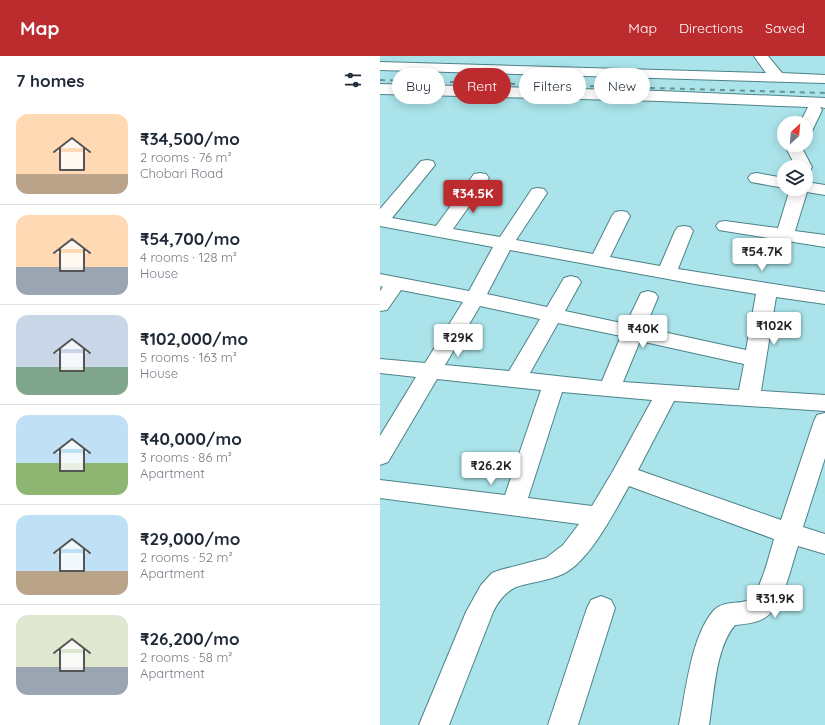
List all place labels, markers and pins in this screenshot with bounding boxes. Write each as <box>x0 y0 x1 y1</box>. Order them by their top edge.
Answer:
pin: ₹34.5K <box>440 180 506 214</box>
pin: ₹54.7K <box>729 238 795 272</box>
pin: ₹102K <box>746 312 802 346</box>
pin: ₹40K <box>619 315 667 349</box>
pin: ₹29K <box>434 324 482 358</box>
pin: ₹26.2K <box>458 452 524 486</box>
pin: ₹31.9K <box>742 585 808 619</box>

